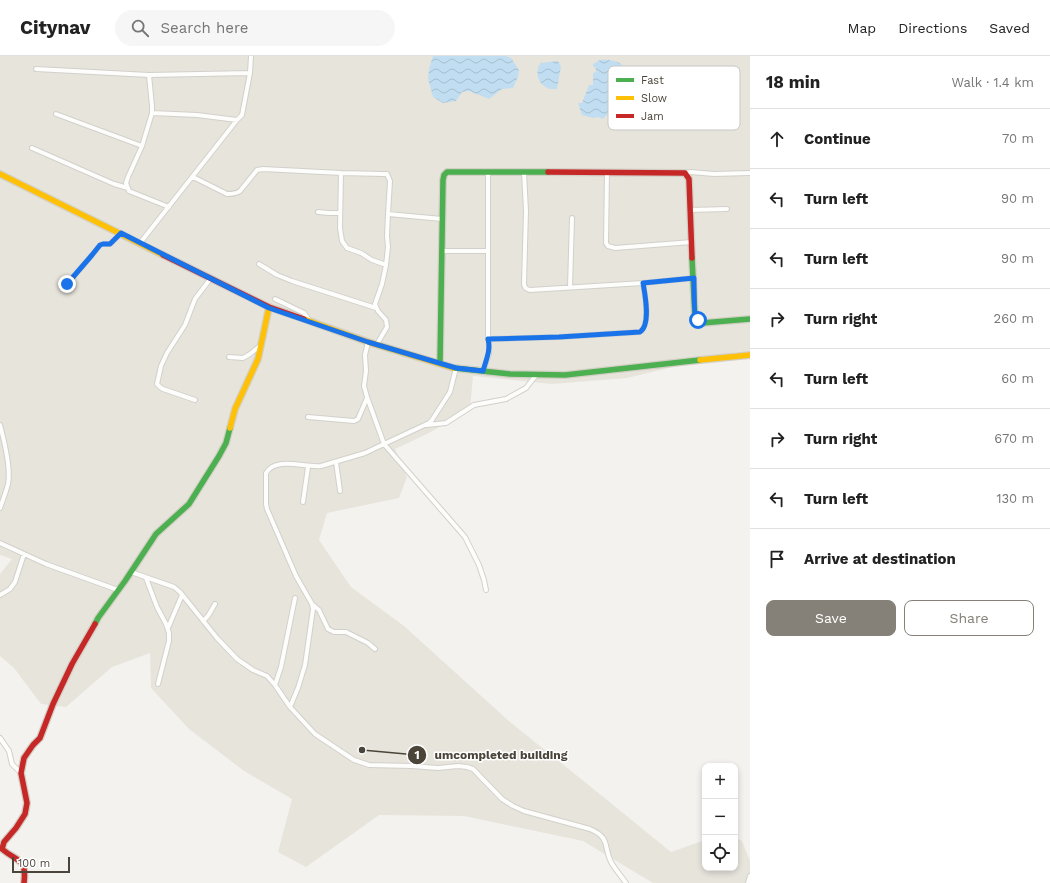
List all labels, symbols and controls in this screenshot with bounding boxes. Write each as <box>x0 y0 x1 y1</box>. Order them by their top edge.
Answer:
search box <box>115 10 395 46</box>
text: Citynav <box>20 16 91 39</box>
icon: search <box>129 17 151 39</box>
text: Search here <box>161 19 248 37</box>
text: Map <box>848 20 876 36</box>
text: Directions <box>898 20 967 36</box>
text: Saved <box>989 20 1030 36</box>
legend <box>608 66 740 130</box>
text: 18 min <box>766 72 820 92</box>
text: Fast <box>641 74 664 87</box>
text: Walk · 1.4 km <box>952 75 1034 90</box>
text: Slow <box>641 92 667 105</box>
text: Jam <box>641 110 664 123</box>
icon: ahead <box>766 128 788 150</box>
text: Continue <box>804 130 871 148</box>
text: 70 m <box>1002 131 1034 146</box>
icon: left <box>766 188 788 210</box>
text: Turn left <box>804 190 868 208</box>
text: 90 m <box>1001 191 1034 206</box>
icon: left <box>766 248 788 270</box>
text: Turn left <box>804 250 868 268</box>
text: 90 m <box>1001 251 1034 266</box>
route end <box>58 275 76 293</box>
icon: right <box>766 308 788 330</box>
text: Turn right <box>804 310 877 328</box>
route start <box>689 311 707 329</box>
text: 260 m <box>994 311 1034 326</box>
icon: left <box>766 368 788 390</box>
text: Turn left <box>804 370 868 388</box>
text: 60 m <box>1001 371 1034 386</box>
icon: right <box>766 428 788 450</box>
text: Turn right <box>804 430 877 448</box>
text: 670 m <box>994 431 1034 446</box>
icon: left <box>766 488 788 510</box>
text: Turn left <box>804 490 868 508</box>
text: 130 m <box>996 491 1034 506</box>
icon: arrive <box>766 548 788 570</box>
text: Arrive at destination <box>804 550 956 568</box>
button: Save <box>766 600 896 636</box>
button: Share <box>904 600 1034 636</box>
callout: umcompleted building <box>407 743 576 767</box>
text: 1 <box>414 748 420 762</box>
text: umcompleted building <box>434 748 568 762</box>
map controls <box>702 763 738 871</box>
button: + <box>702 763 738 799</box>
button: − <box>702 799 738 835</box>
button: locate <box>702 835 738 871</box>
scale bar <box>12 855 70 874</box>
text: 100 m <box>18 857 50 870</box>

